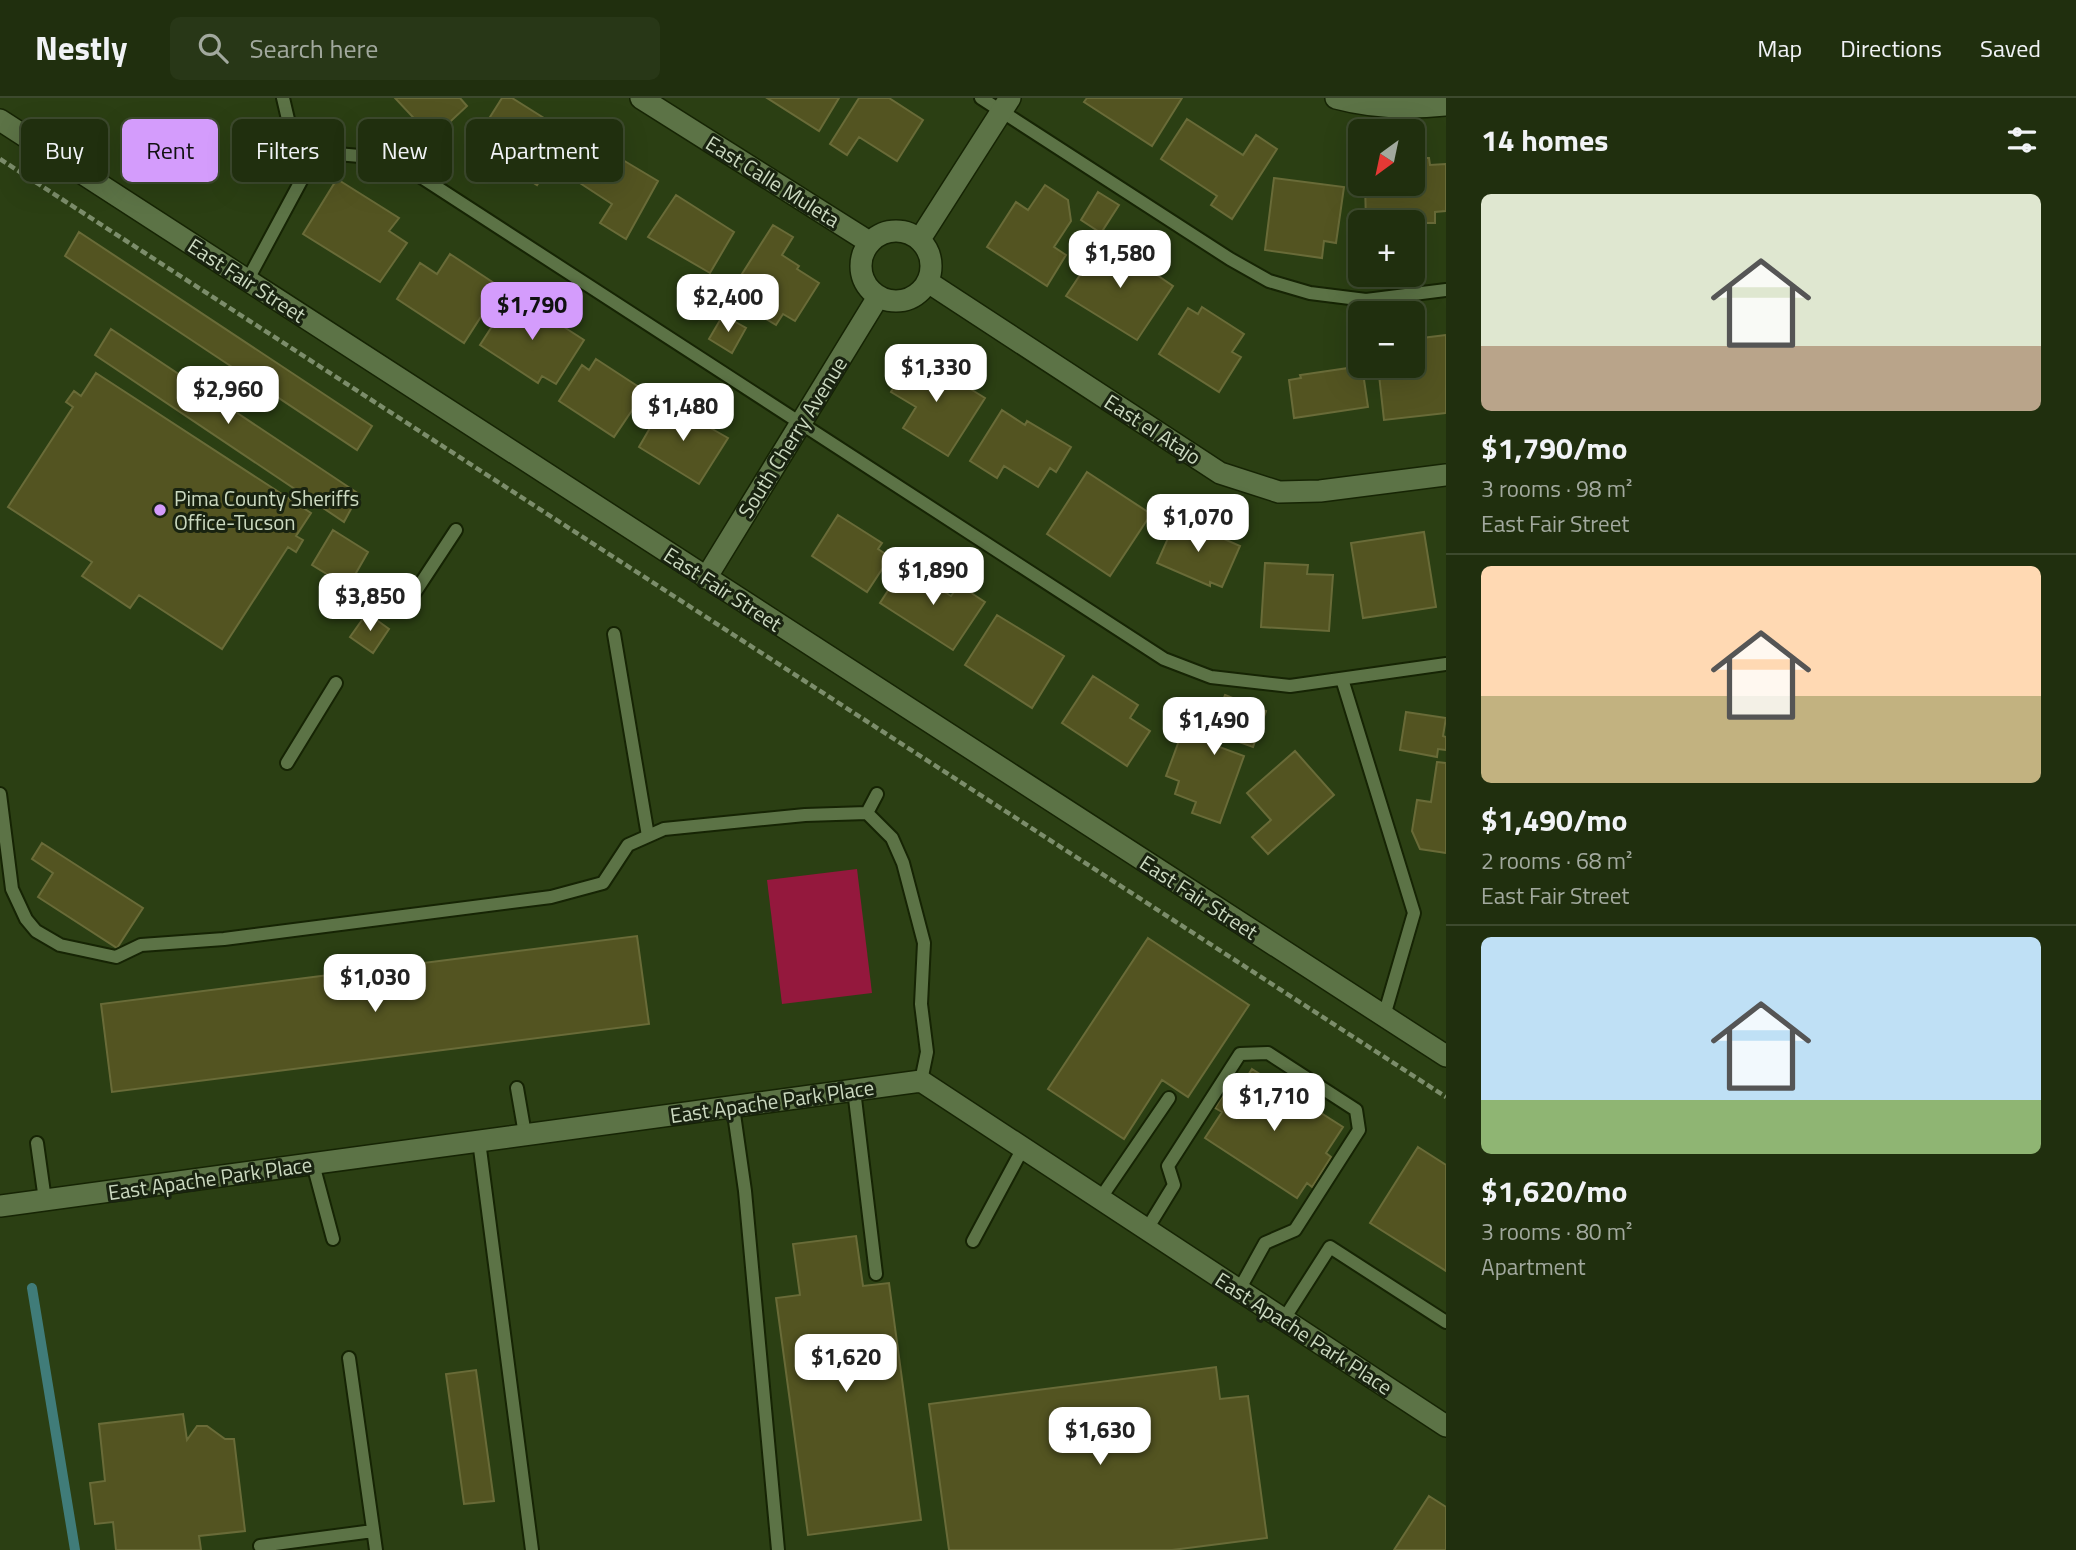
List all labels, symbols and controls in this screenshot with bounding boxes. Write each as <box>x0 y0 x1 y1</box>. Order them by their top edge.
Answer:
search box <box>170 17 660 80</box>
text: Nestly <box>35 23 128 73</box>
icon: search <box>194 29 232 67</box>
text: Search here <box>250 29 378 68</box>
text: Map <box>1757 30 1802 66</box>
text: Directions <box>1840 30 1942 66</box>
text: Saved <box>1980 30 2041 66</box>
text: 14 homes <box>1481 117 1608 163</box>
chip: Buy <box>21 119 108 182</box>
chip: Rent <box>122 119 218 182</box>
chip: Filters <box>232 119 344 182</box>
chip: New <box>358 119 452 182</box>
chip: Apartment <box>466 119 623 182</box>
north arrow <box>1348 119 1424 196</box>
map controls <box>1348 119 1425 378</box>
icon: filters <box>2003 121 2041 159</box>
street label: East Calle Muleta <box>700 127 847 235</box>
button: + <box>1348 210 1425 287</box>
street label: East Fair Street <box>182 230 313 331</box>
pin: $1,580 <box>1063 230 1177 290</box>
text: $1,580 <box>1085 235 1155 270</box>
icon: home <box>1698 240 1824 366</box>
pin: $2,400 <box>671 274 785 334</box>
text: $2,400 <box>693 279 763 314</box>
pin: $1,790 <box>475 282 589 342</box>
text: $1,790 <box>497 287 567 322</box>
button: − <box>1348 301 1425 378</box>
pin: $1,330 <box>879 344 993 404</box>
text: $1,330 <box>901 349 971 384</box>
street label: South Cherry Avenue <box>729 350 855 524</box>
pin: $2,960 <box>171 366 285 426</box>
text: $2,960 <box>193 371 263 406</box>
pin: $1,480 <box>626 384 740 443</box>
street label: East el Atajo <box>1098 386 1208 472</box>
text: $1,480 <box>648 388 718 423</box>
text: $1,790/mo <box>1481 425 1627 471</box>
text: 3 rooms · 98 m² <box>1481 471 1632 506</box>
place label: Pima County Sheriffs Office-Tucson <box>174 482 359 538</box>
pin: $1,070 <box>1141 494 1255 554</box>
text: $1,070 <box>1163 499 1233 534</box>
marker: Pima County Sheriffs Office-Tucson <box>152 502 168 518</box>
text: East Fair Street <box>1481 506 1629 541</box>
street label: East Fair Street <box>658 539 789 640</box>
pin: $1,890 <box>876 547 990 607</box>
text: $1,890 <box>898 552 968 587</box>
pin: $3,850 <box>313 574 427 633</box>
text: $3,850 <box>335 578 405 613</box>
icon: home <box>1698 612 1824 738</box>
pin: $1,490 <box>1157 698 1271 757</box>
text: $1,490 <box>1179 702 1249 737</box>
text: $1,490/mo <box>1481 797 1627 843</box>
text: 2 rooms · 68 m² <box>1481 843 1632 878</box>
street label: East Fair Street <box>1134 847 1265 948</box>
text: East Fair Street <box>1481 878 1629 913</box>
pin: $1,030 <box>318 954 432 1014</box>
text: $1,030 <box>340 959 410 994</box>
icon: home <box>1698 983 1824 1109</box>
street label: East Apache Park Place <box>668 1071 876 1131</box>
pin: $1,710 <box>1217 1074 1331 1133</box>
text: $1,710 <box>1239 1078 1309 1113</box>
street label: East Apache Park Place <box>106 1148 314 1208</box>
text: $1,620/mo <box>1481 1168 1627 1214</box>
text: 3 rooms · 80 m² <box>1481 1214 1632 1249</box>
text: Apartment <box>1481 1249 1586 1284</box>
street label: East Apache Park Place <box>1209 1264 1399 1402</box>
pin: $1,620 <box>789 1334 903 1394</box>
text: $1,620 <box>811 1339 881 1374</box>
pin: $1,630 <box>1043 1408 1157 1467</box>
text: $1,630 <box>1065 1412 1135 1447</box>

